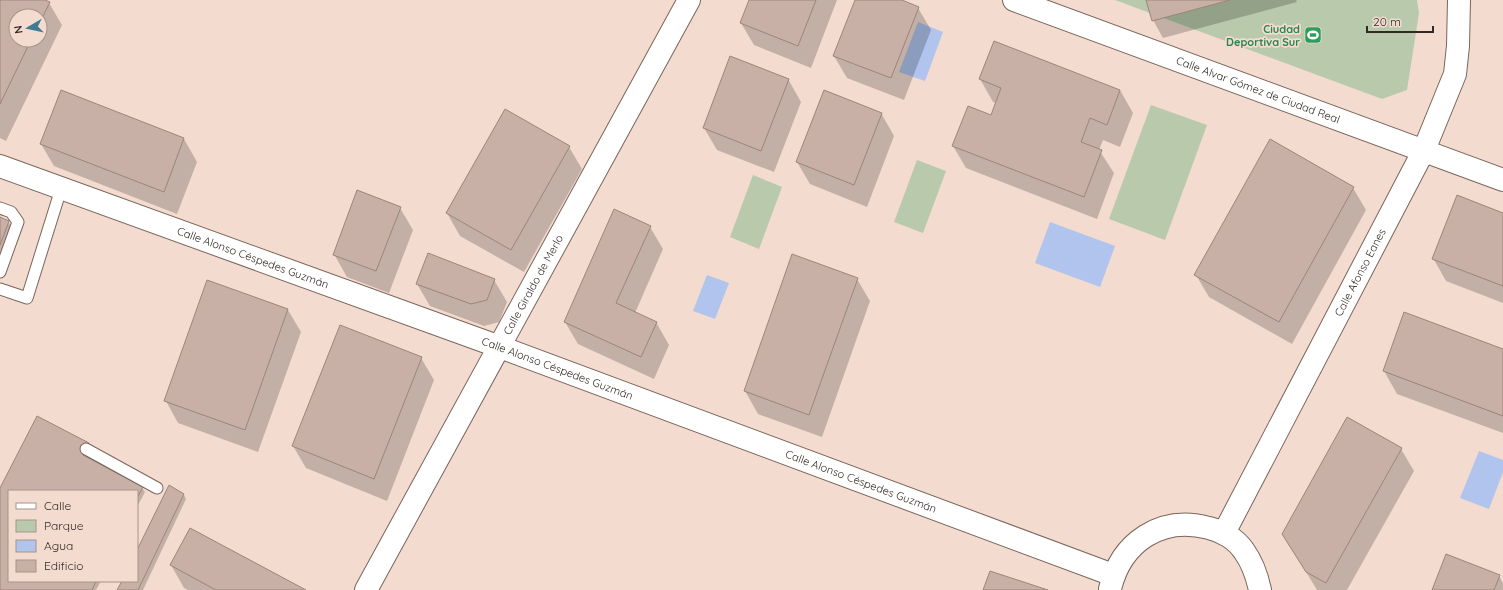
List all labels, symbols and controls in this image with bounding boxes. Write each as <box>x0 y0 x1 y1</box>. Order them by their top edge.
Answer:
north arrow <box>8 8 48 48</box>
scale bar <box>1367 8 1433 34</box>
text: 20 m <box>1373 14 1401 29</box>
place label: Ciudad Deportiva Sur <box>1226 22 1300 49</box>
text: N <box>11 24 26 35</box>
sports icon: Ciudad Deportiva Sur <box>1303 25 1323 45</box>
street label: Calle Alvar Gómez de Ciudad Real <box>1174 53 1342 126</box>
street label: Calle Alonso Céspedes Guzmán <box>175 224 331 291</box>
street label: Calle Afonso Eanes <box>1331 226 1389 319</box>
street label: Calle Giraldo de Merlo <box>500 232 566 337</box>
street label: Calle Alonso Céspedes Guzmán <box>480 334 635 403</box>
street label: Calle Alonso Céspedes Guzmán <box>784 447 939 516</box>
legend <box>8 490 138 582</box>
text: Calle <box>44 498 72 513</box>
text: Parque <box>44 518 84 533</box>
text: Agua <box>44 538 73 553</box>
text: Edificio <box>44 558 84 573</box>

